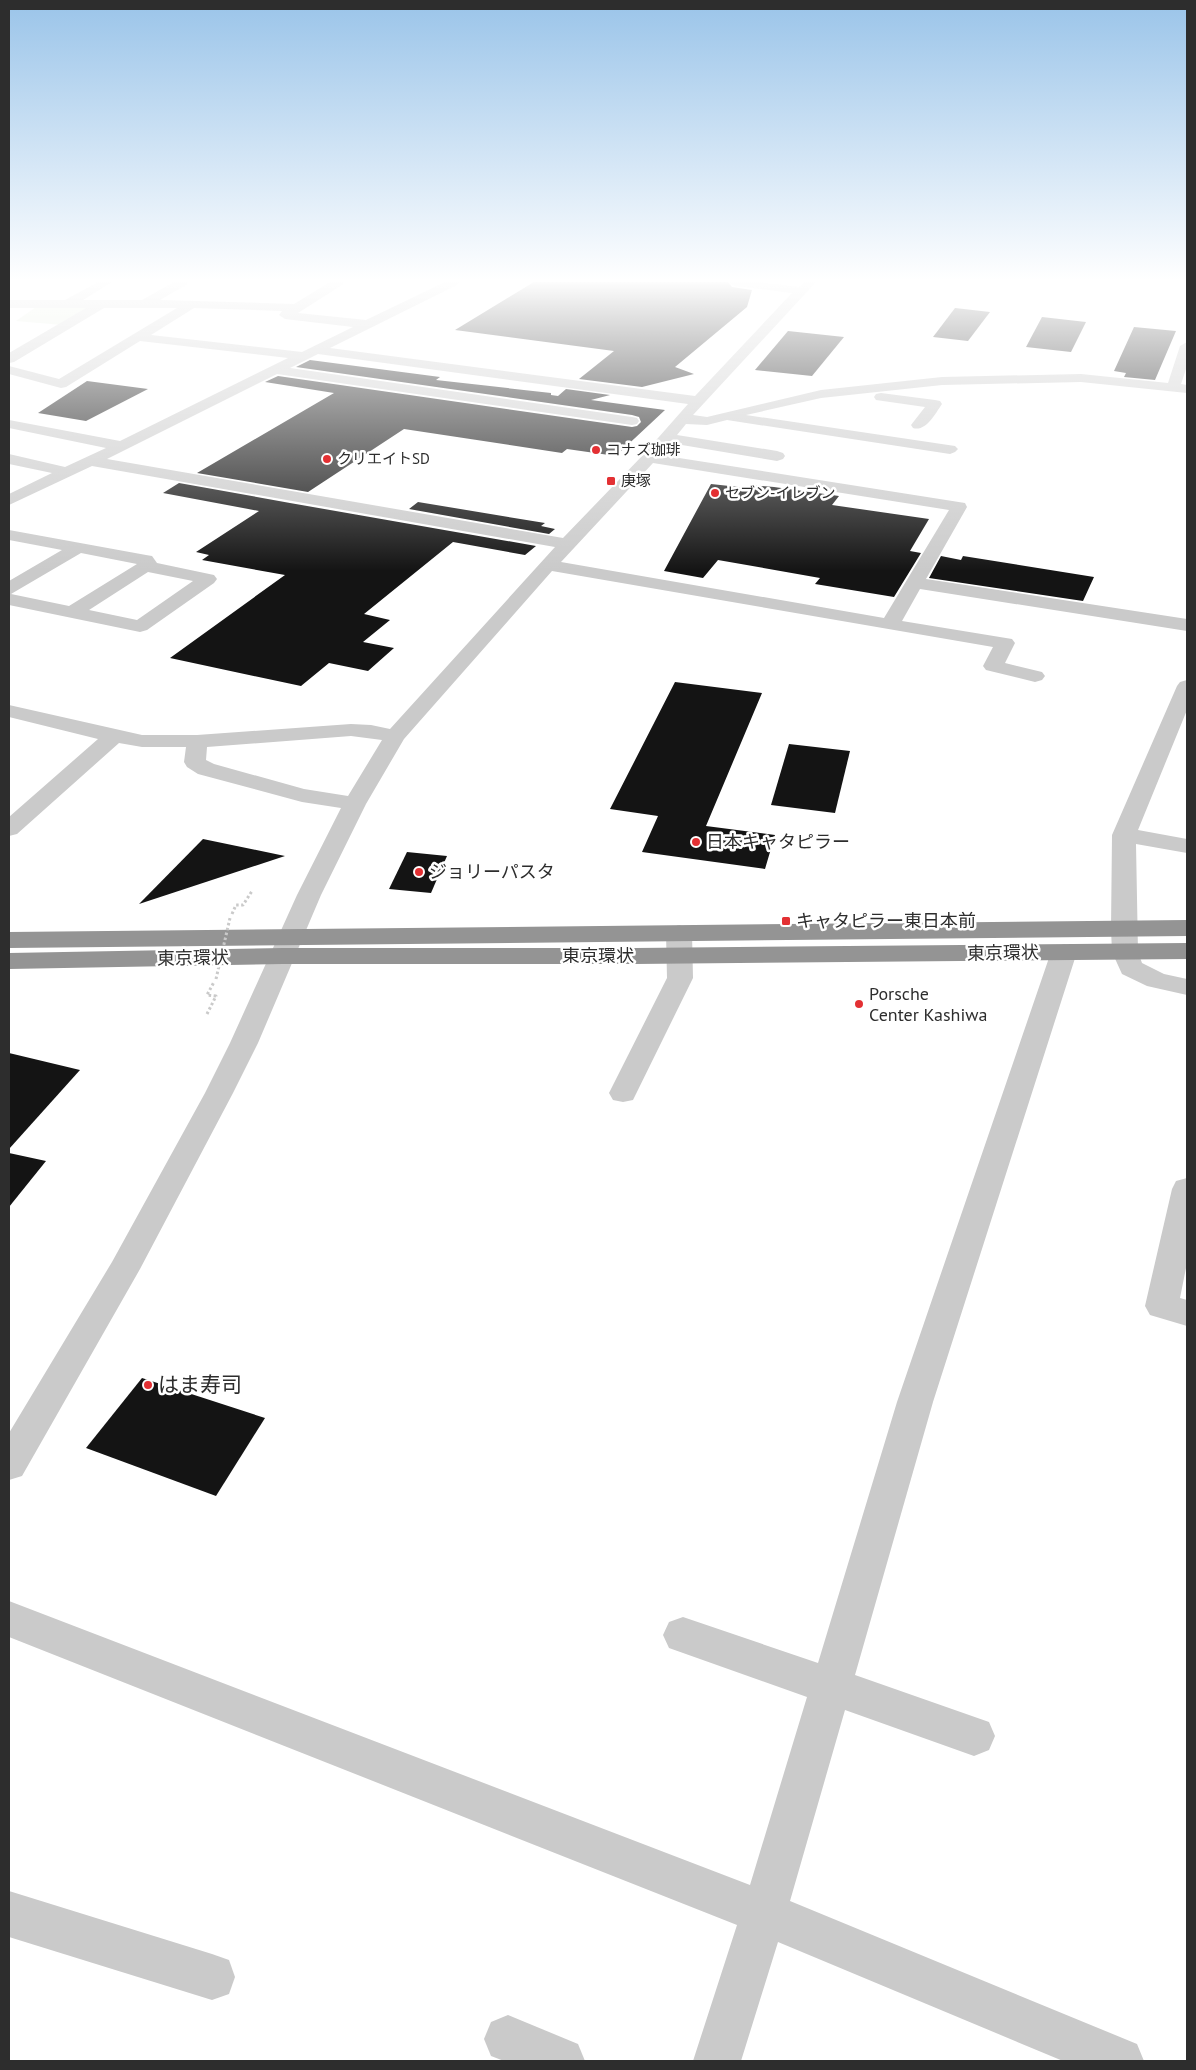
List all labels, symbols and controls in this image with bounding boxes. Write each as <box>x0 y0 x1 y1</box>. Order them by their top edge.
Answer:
place label: コナズ珈琲 <box>606 440 681 459</box>
marker: コナズ珈琲 <box>590 444 602 456</box>
place label: クリエイトSD <box>337 449 430 468</box>
marker: クリエイトSD <box>321 453 333 465</box>
place label: 庚塚 <box>621 471 651 490</box>
marker: 庚塚 <box>605 475 617 487</box>
place label: セブン-イレブン <box>725 483 835 502</box>
marker: セブン-イレブン <box>709 487 721 499</box>
place label: 日本キャタピラー <box>706 830 850 853</box>
marker: 日本キャタピラー <box>690 836 702 848</box>
place label: ジョリーパスタ <box>429 860 555 883</box>
marker: ジョリーパスタ <box>413 866 425 878</box>
place label: キャタピラー東日本前 <box>796 909 976 932</box>
marker: キャタピラー東日本前 <box>780 915 792 927</box>
street label: 東京環状 <box>967 940 1039 965</box>
street label: 東京環状 <box>562 944 634 967</box>
street label: 東京環状 <box>157 945 229 970</box>
place label: Porsche Center Kashiwa <box>869 982 987 1026</box>
marker: Porsche Center Kashiwa <box>853 998 865 1010</box>
place label: はま寿司 <box>158 1371 242 1398</box>
marker: はま寿司 <box>142 1379 154 1391</box>

